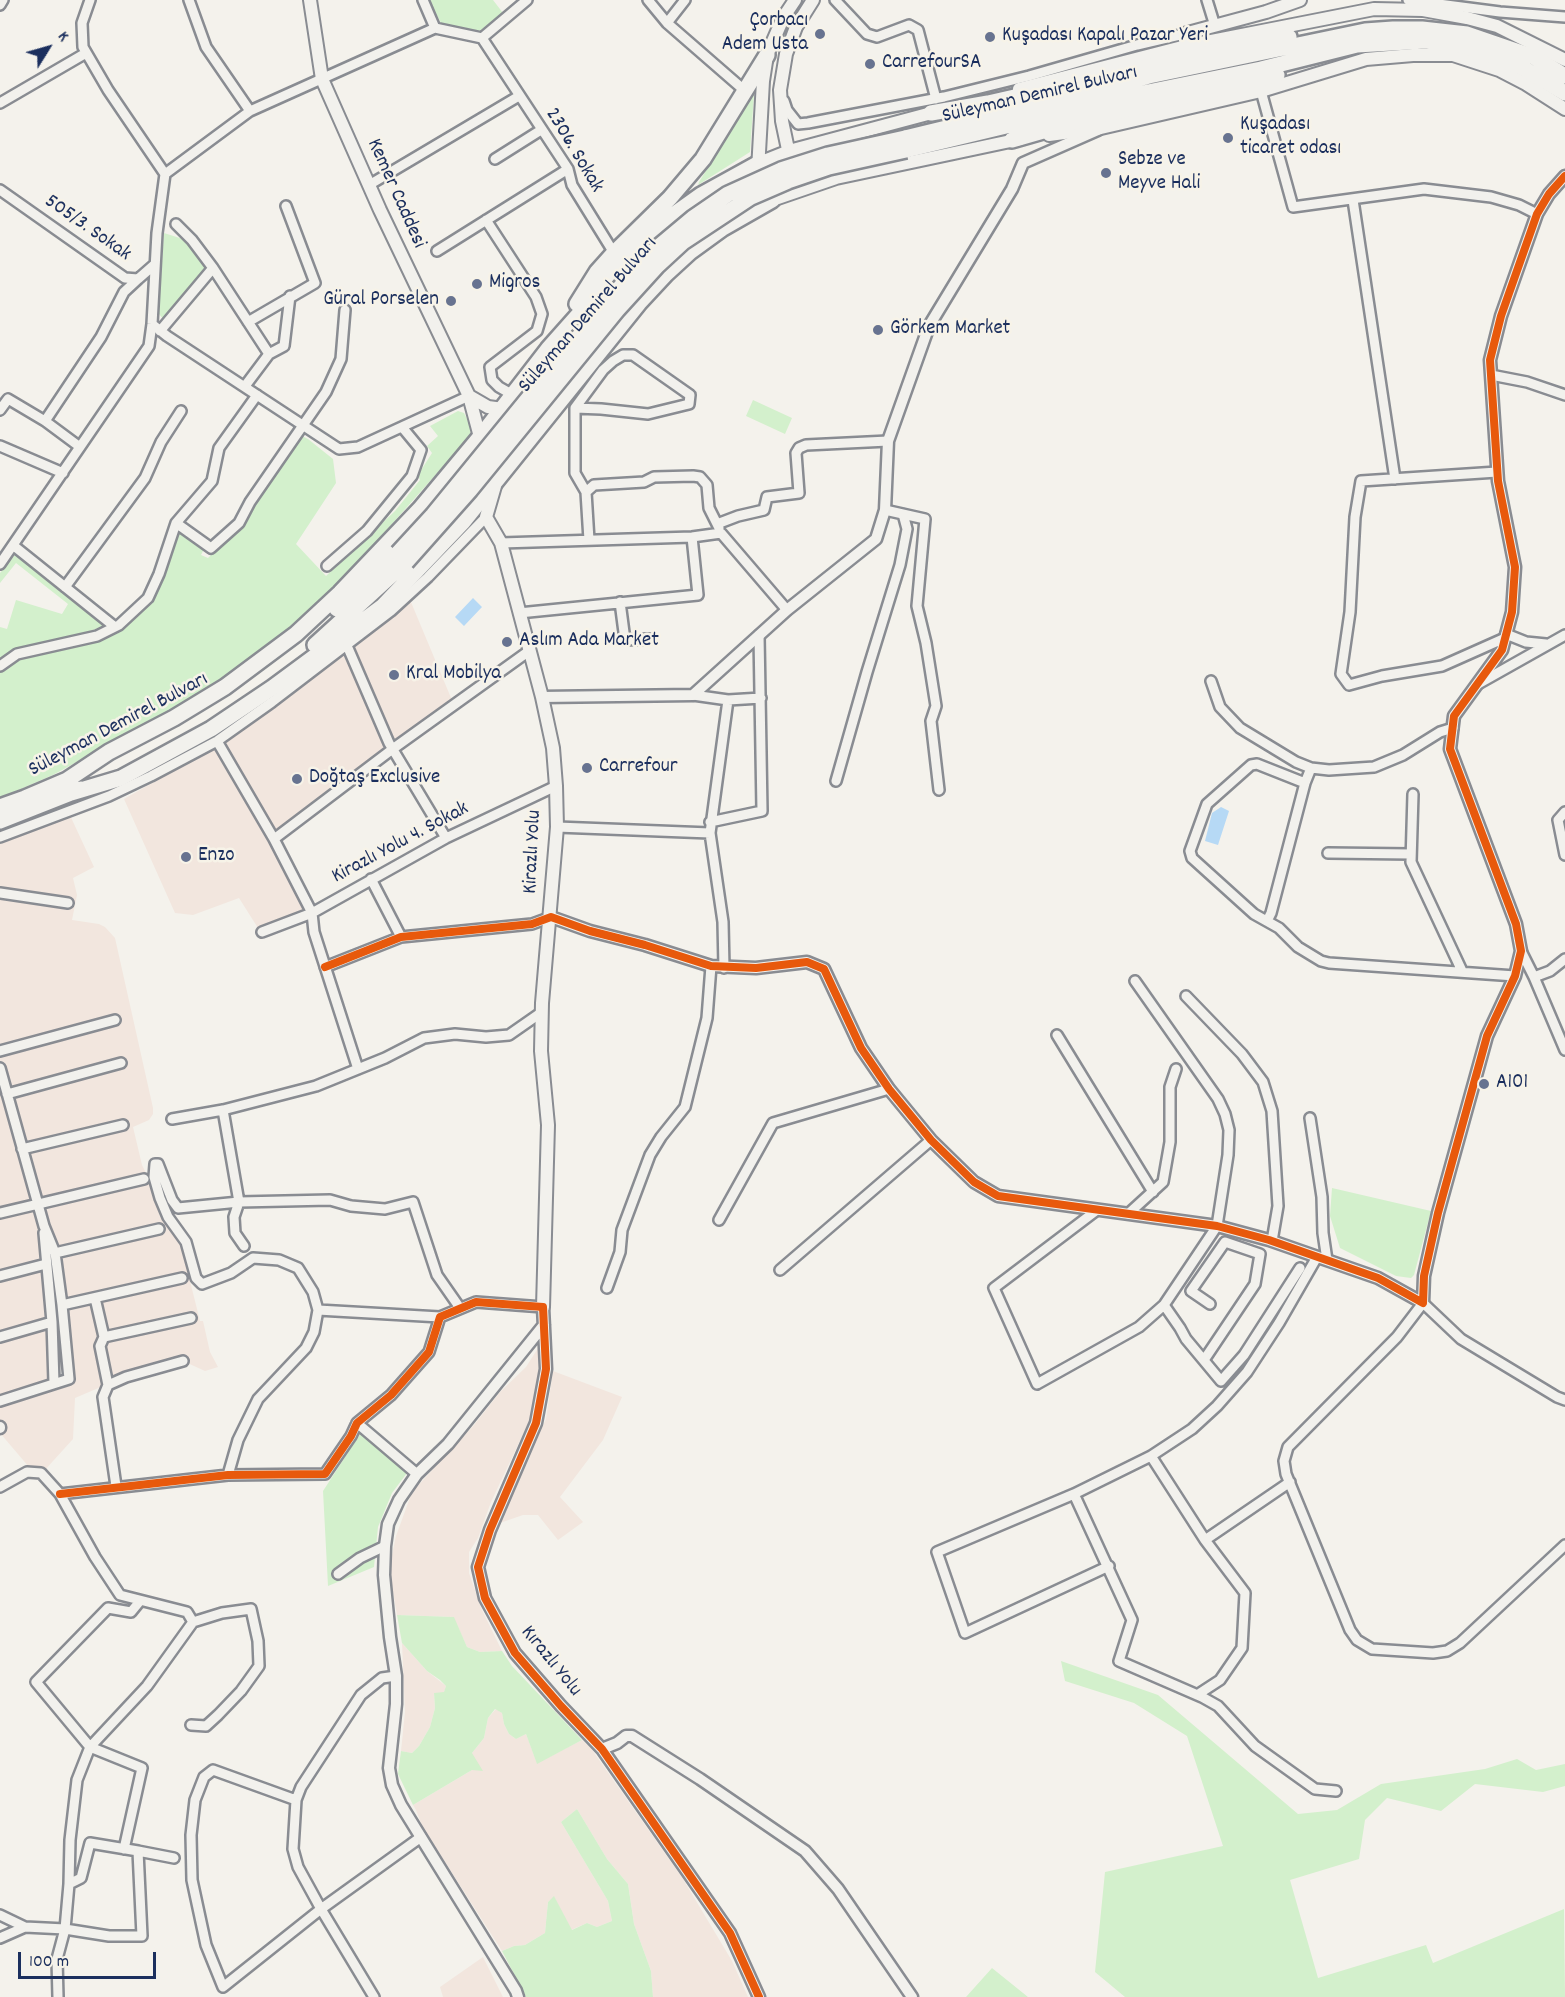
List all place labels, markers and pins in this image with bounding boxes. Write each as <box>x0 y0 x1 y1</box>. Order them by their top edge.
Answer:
place label: Çorbacı Adem Usta <box>722 9 808 59</box>
place label: Kuşadası Kapalı Pazar Yeri <box>1002 24 1208 50</box>
marker: Çorbacı Adem Usta <box>813 27 827 41</box>
marker: Kuşadası Kapalı Pazar Yeri <box>983 30 997 44</box>
place label: CarrefourSA <box>882 51 981 77</box>
marker: CarrefourSA <box>863 57 877 71</box>
place label: Kuşadası ticaret odası <box>1240 113 1341 163</box>
marker: Kuşadası ticaret odası <box>1221 131 1235 145</box>
place label: Sebze ve Meyve Hali <box>1118 148 1200 198</box>
marker: Sebze ve Meyve Hali <box>1099 166 1113 180</box>
place label: Migros <box>489 271 540 297</box>
marker: Migros <box>470 277 484 291</box>
place label: Güral Porselen <box>323 288 439 314</box>
marker: Güral Porselen <box>444 294 458 308</box>
place label: Görkem Market <box>890 317 1010 343</box>
marker: Görkem Market <box>871 323 885 337</box>
place label: Aslım Ada Market <box>519 629 659 655</box>
marker: Aslım Ada Market <box>500 635 514 649</box>
place label: Kral Mobilya <box>406 662 501 688</box>
marker: Kral Mobilya <box>387 668 401 682</box>
place label: Carrefour <box>599 755 678 781</box>
marker: Carrefour <box>580 761 594 775</box>
place label: Doğtaş Exclusive <box>309 766 440 792</box>
marker: Doğtaş Exclusive <box>290 772 304 786</box>
place label: Enzo <box>198 844 235 870</box>
marker: Enzo <box>179 850 193 864</box>
place label: A101 <box>1496 1071 1528 1097</box>
marker: A101 <box>1477 1077 1491 1091</box>

